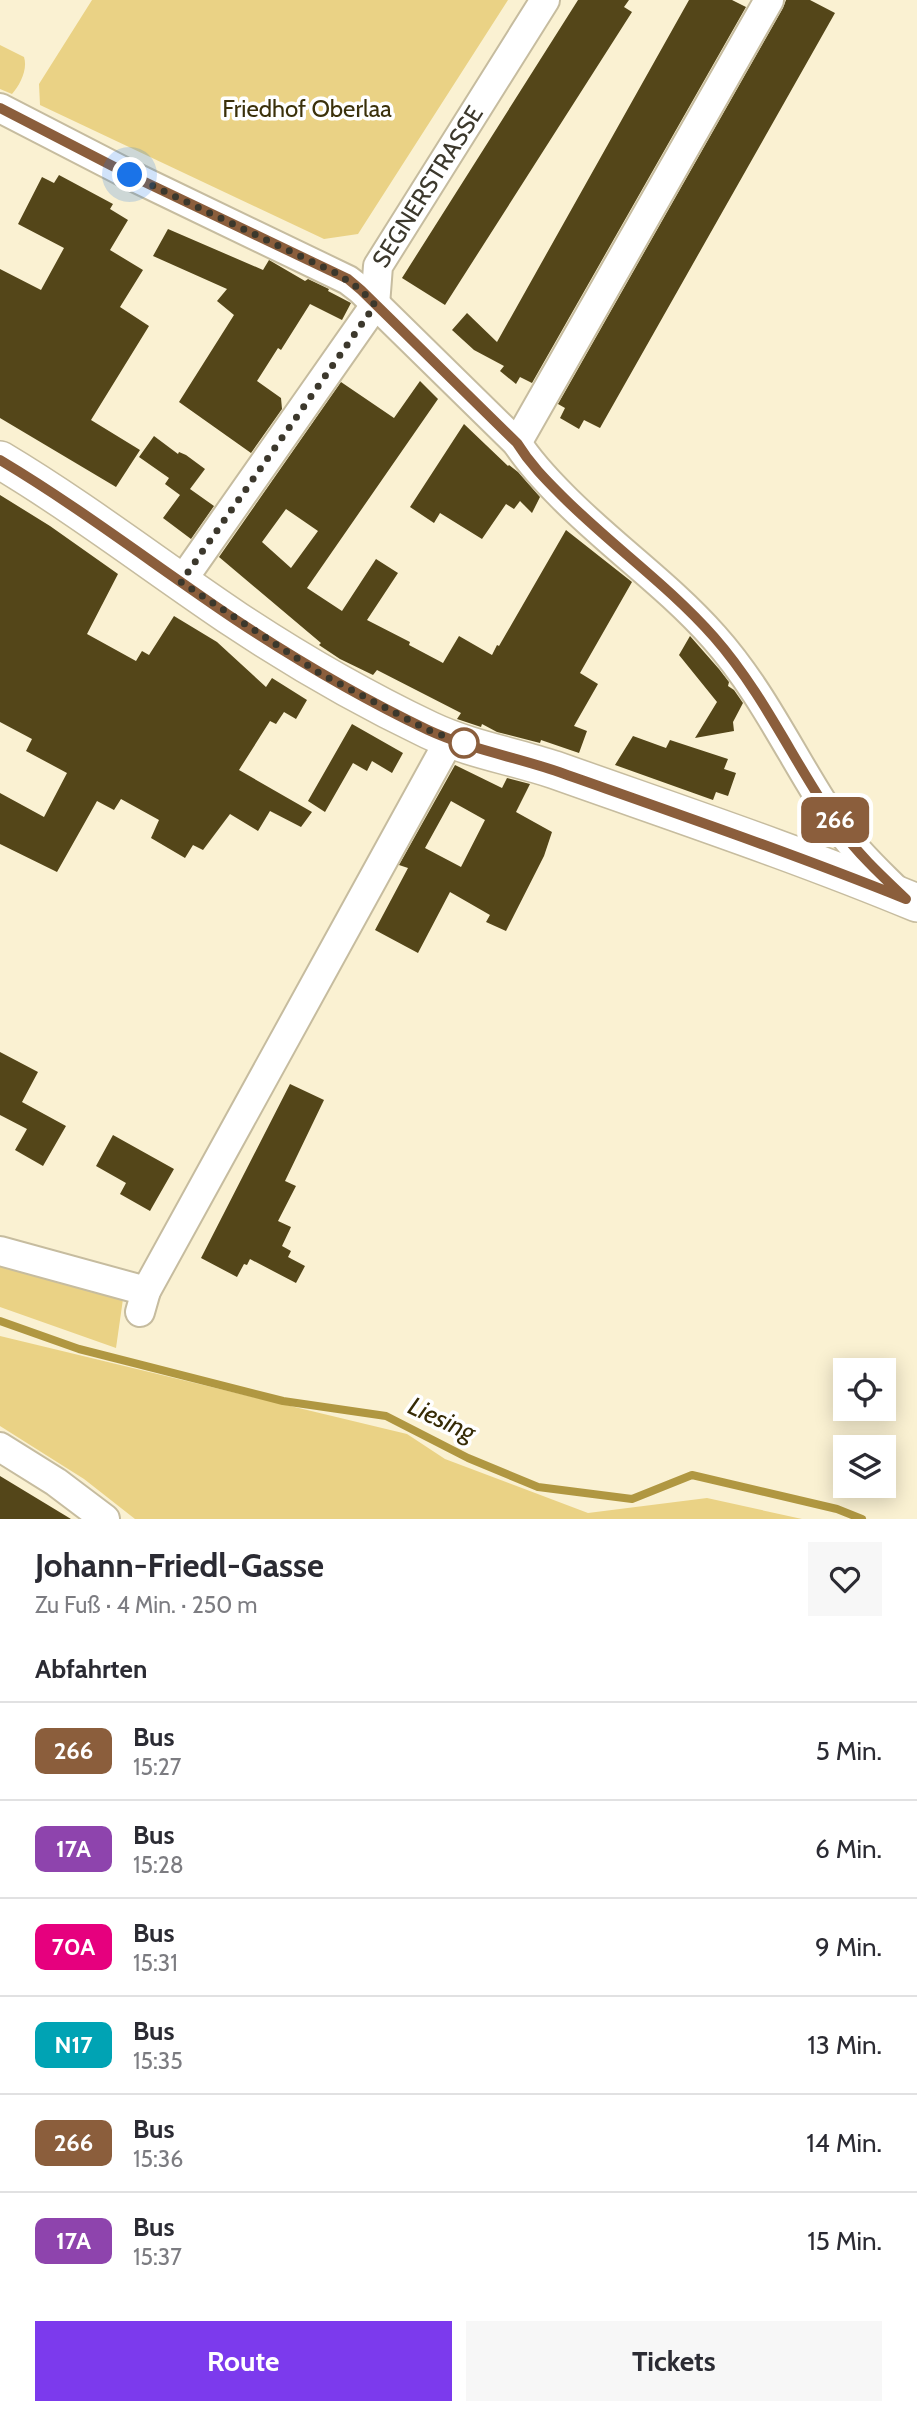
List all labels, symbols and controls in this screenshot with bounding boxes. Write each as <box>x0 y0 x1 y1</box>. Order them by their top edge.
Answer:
park label: Friedhof Oberlaa <box>222 94 392 123</box>
street label: SEGNERSTRASSE <box>366 100 489 273</box>
your location <box>112 157 147 192</box>
unlabelled marker <box>449 728 479 758</box>
line badge: 266 <box>795 797 875 843</box>
text: 266 <box>815 805 855 834</box>
map controls <box>833 1358 896 1498</box>
button: locate <box>833 1358 896 1421</box>
water label: Liesing <box>403 1390 482 1449</box>
button: layers <box>833 1435 896 1498</box>
button: heart <box>808 1542 882 1616</box>
text: Johann-Friedl-Gasse <box>35 1545 324 1585</box>
text: Zu Fuß · 4 Min. · 250 m <box>35 1591 258 1619</box>
text: Abfahrten <box>35 1653 147 1685</box>
text: Bus <box>133 1721 174 1753</box>
text: 5 Min. <box>816 1735 882 1767</box>
text: 266 <box>54 1736 93 1765</box>
text: 15:27 <box>133 1753 181 1781</box>
text: Bus <box>133 1819 174 1851</box>
text: 6 Min. <box>815 1833 882 1865</box>
text: 17A <box>56 1834 91 1863</box>
text: 15:28 <box>133 1851 184 1879</box>
text: Bus <box>133 1917 174 1949</box>
text: 9 Min. <box>815 1931 882 1963</box>
text: 70A <box>52 1932 95 1961</box>
text: 15:31 <box>133 1949 178 1977</box>
text: Bus <box>133 2015 174 2047</box>
text: 13 Min. <box>807 2029 882 2061</box>
text: N17 <box>54 2030 93 2059</box>
text: 15:35 <box>133 2047 183 2075</box>
text: Bus <box>133 2113 174 2145</box>
text: 14 Min. <box>806 2127 882 2159</box>
text: 266 <box>54 2128 93 2157</box>
text: 15:36 <box>133 2145 183 2173</box>
text: Bus <box>133 2211 174 2243</box>
text: 15 Min. <box>807 2225 882 2257</box>
text: 17A <box>56 2226 91 2255</box>
text: 15:37 <box>133 2243 182 2271</box>
button: Route <box>35 2321 452 2401</box>
button: Tickets <box>466 2321 882 2401</box>

